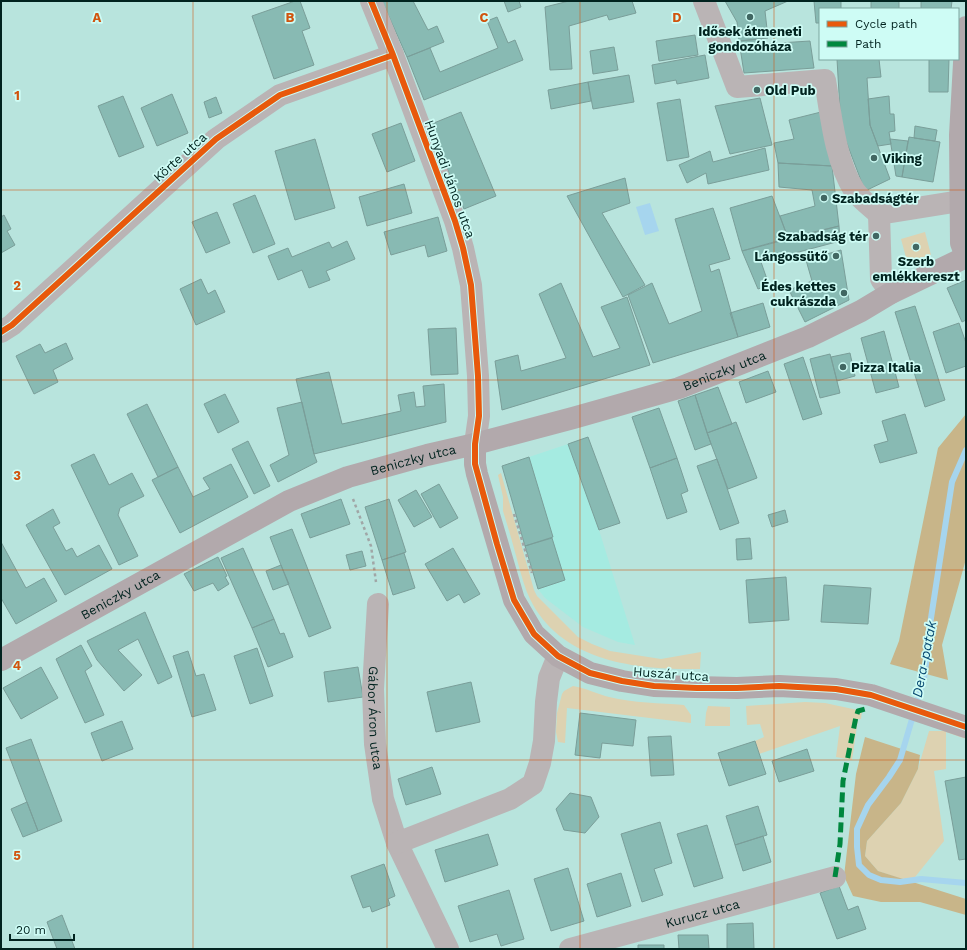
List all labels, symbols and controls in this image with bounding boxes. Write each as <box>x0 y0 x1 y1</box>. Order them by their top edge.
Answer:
legend <box>819 8 959 60</box>
text: A <box>93 10 102 25</box>
text: B <box>286 10 295 25</box>
text: C <box>480 10 489 25</box>
text: D <box>672 10 682 25</box>
marker: Idősek átmeneti gondozóháza <box>745 12 755 22</box>
text: Cycle path <box>855 17 917 31</box>
place label: Idősek átmeneti gondozóháza <box>698 24 802 54</box>
text: Path <box>855 37 881 51</box>
place label: Old Pub <box>765 83 816 98</box>
marker: Old Pub <box>752 85 762 95</box>
text: 1 <box>14 88 20 103</box>
street label: Hunyadi János utca <box>422 118 479 241</box>
street label: Körte utca <box>150 129 210 185</box>
place label: Viking <box>882 151 923 166</box>
marker: Viking <box>869 153 879 163</box>
place label: Szabadságtér <box>832 191 919 206</box>
marker: Szabadságtér <box>819 193 829 203</box>
place label: Szabadság tér <box>777 229 868 244</box>
marker: Szabadság tér <box>871 231 881 241</box>
marker: Szerb emlékkereszt <box>911 242 921 252</box>
place label: Lángossütő <box>754 249 828 264</box>
marker: Lángossütő <box>831 251 841 261</box>
place label: Szerb emlékkereszt <box>872 254 960 284</box>
text: 2 <box>13 278 21 293</box>
place label: Édes kettes cukrászda <box>761 278 836 309</box>
marker: Édes kettes cukrászda <box>839 288 849 298</box>
street label: Beniczky utca <box>680 347 768 393</box>
place label: Pizza Italia <box>851 360 921 375</box>
marker: Pizza Italia <box>838 362 848 372</box>
street label: Beniczky utca <box>368 441 458 478</box>
text: 3 <box>13 468 21 483</box>
street label: Beniczky utca <box>78 566 163 622</box>
water label: Dera-patak <box>909 619 939 699</box>
text: 4 <box>13 658 22 673</box>
street label: Huszár utca <box>632 664 710 684</box>
street label: Gábor Áron utca <box>365 666 386 771</box>
text: 5 <box>13 848 21 863</box>
street label: Kurucz utca <box>663 896 742 930</box>
scale bar <box>10 916 74 942</box>
text: 20 m <box>16 923 46 937</box>

